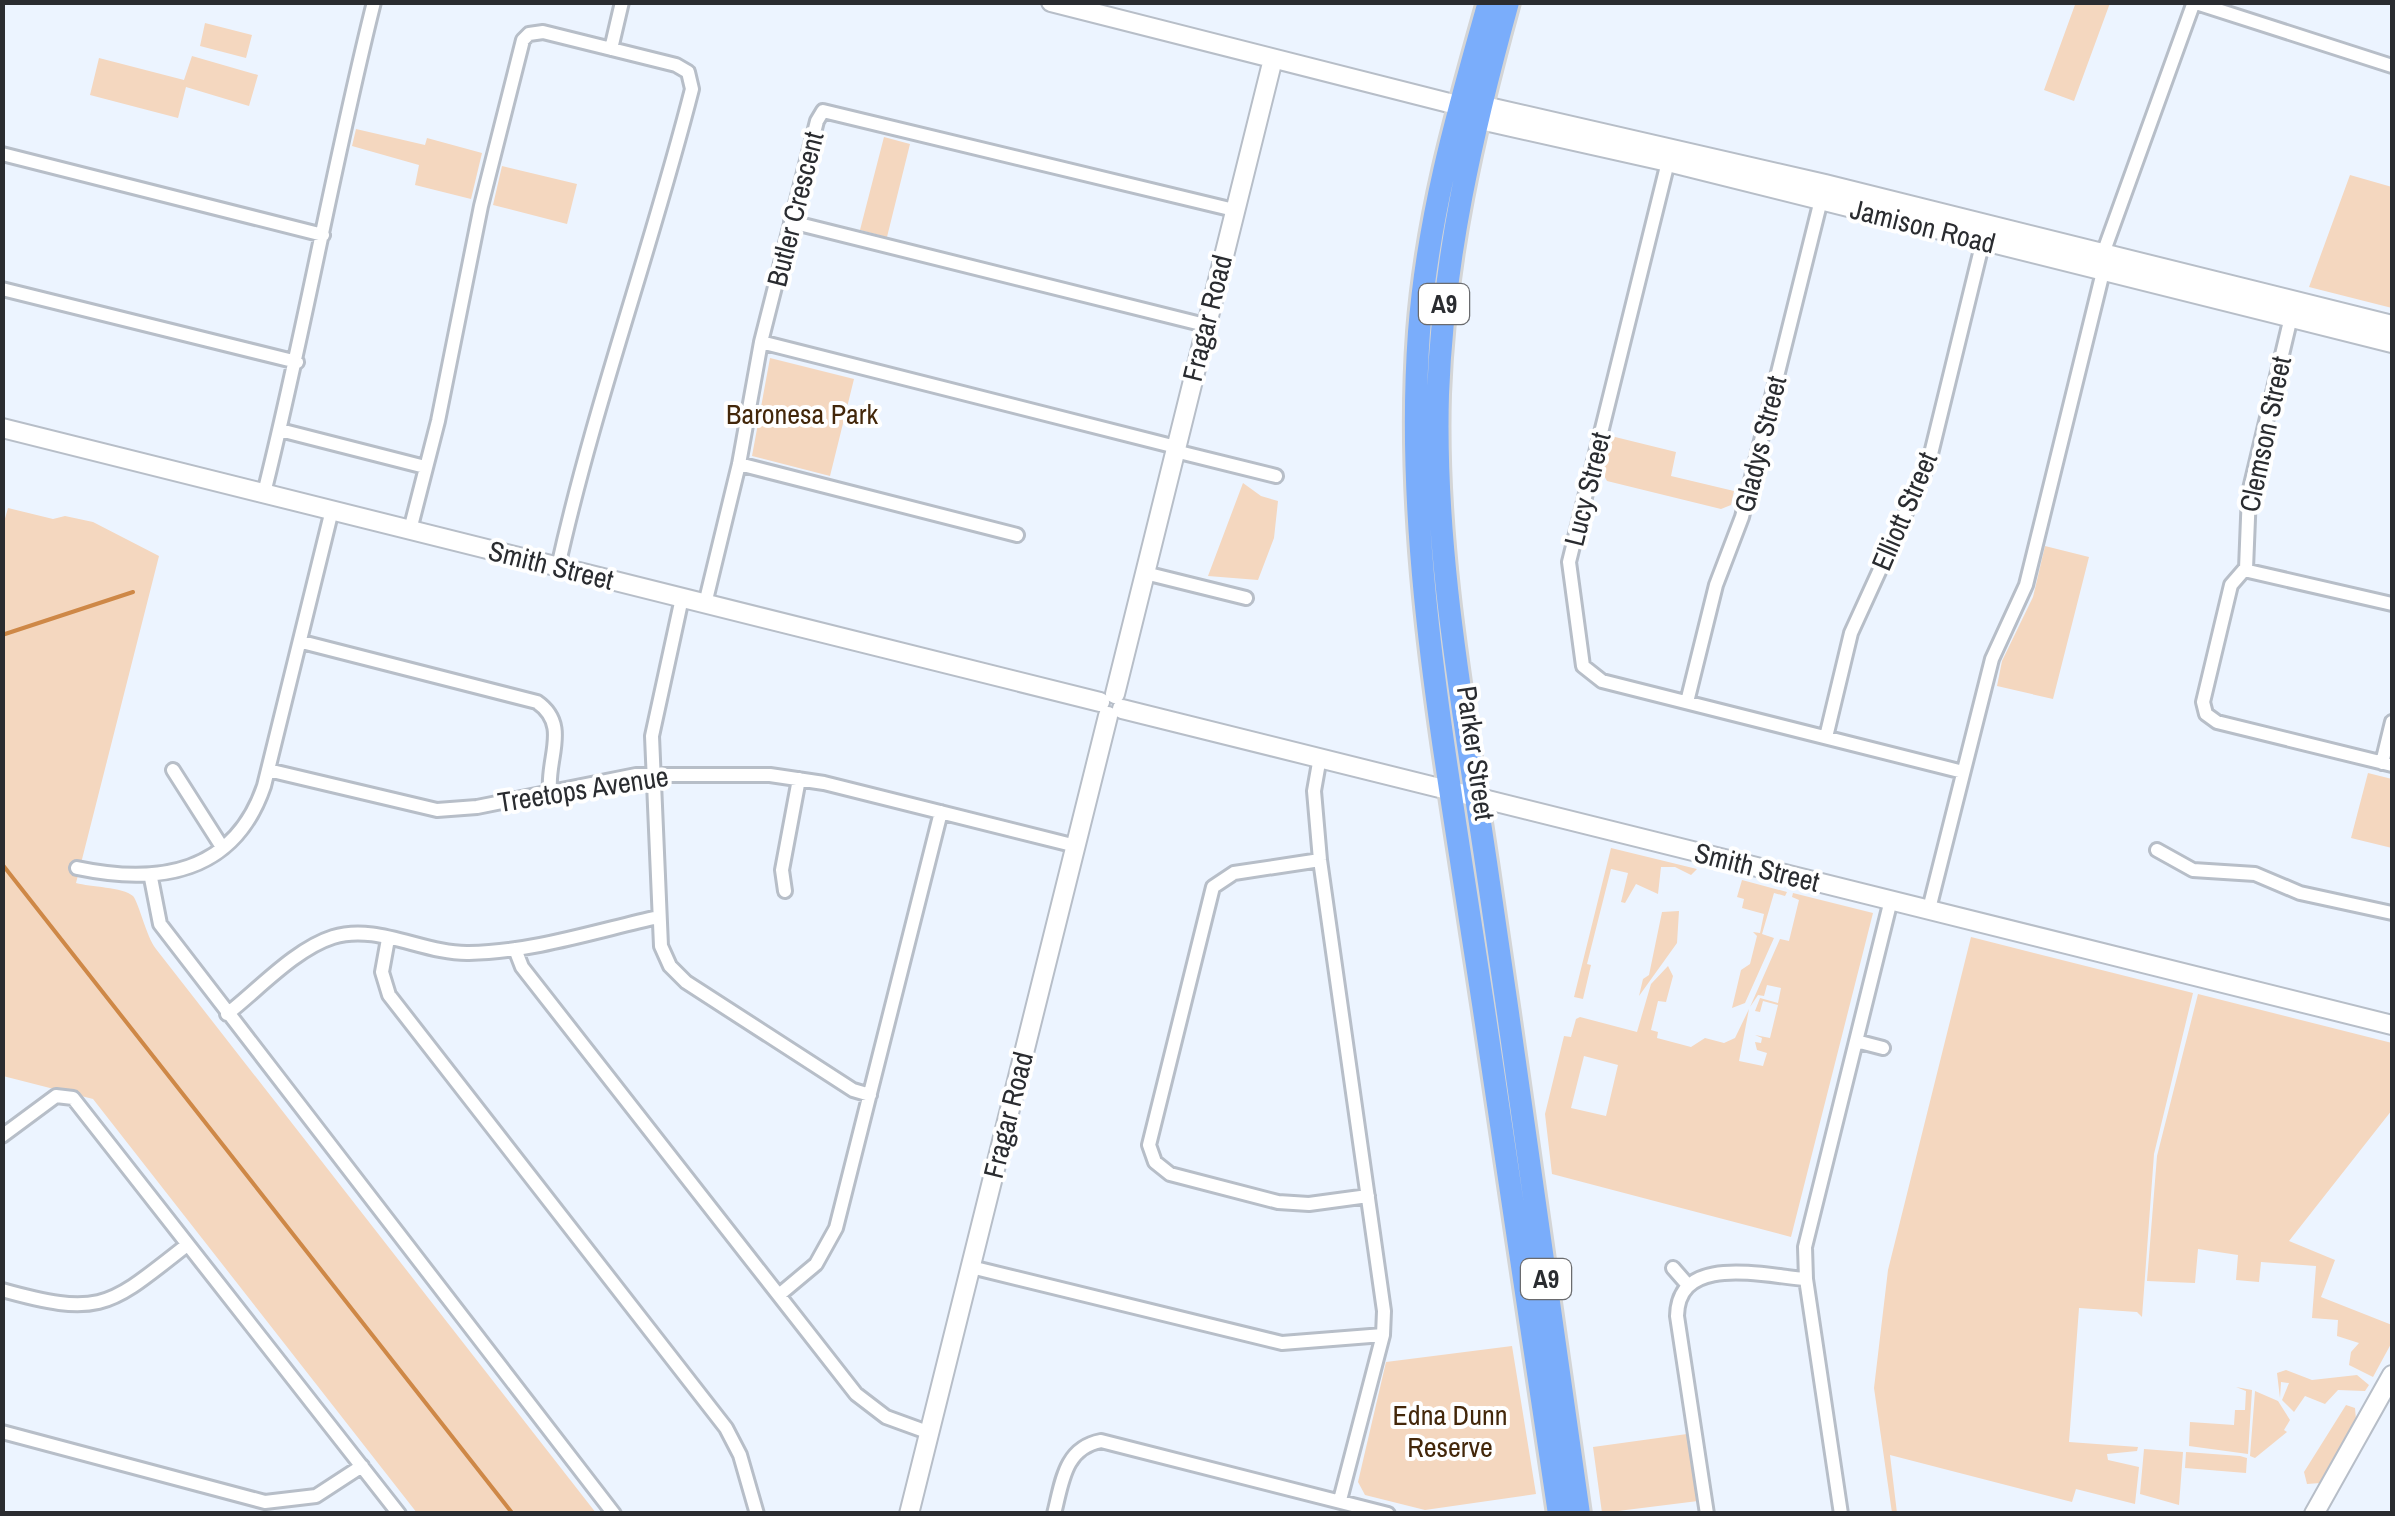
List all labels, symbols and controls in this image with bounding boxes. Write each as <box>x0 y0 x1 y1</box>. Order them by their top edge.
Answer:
street label: Butler Crescent <box>757 128 833 290</box>
street label: Jamison Road <box>1847 190 1999 262</box>
street label: Fragar Road <box>1173 251 1241 385</box>
road number: A9 <box>1419 284 1469 324</box>
street label: Clemson Street <box>2230 353 2300 515</box>
street label: Gladys Street <box>1725 372 1795 516</box>
park label: Baronesa Park <box>726 395 878 433</box>
street label: Lucy Street <box>1555 428 1619 550</box>
street label: Elliott Street <box>1862 446 1946 576</box>
street label: Smith Street <box>484 531 618 599</box>
street label: Parker Street <box>1448 683 1504 823</box>
street label: Treetops Avenue <box>495 757 671 821</box>
street label: Smith Street <box>1690 833 1824 901</box>
street label: Fragar Road <box>974 1048 1042 1182</box>
road number: A9 <box>1521 1259 1571 1299</box>
park label: Edna Dunn Reserve <box>1393 1396 1507 1466</box>

